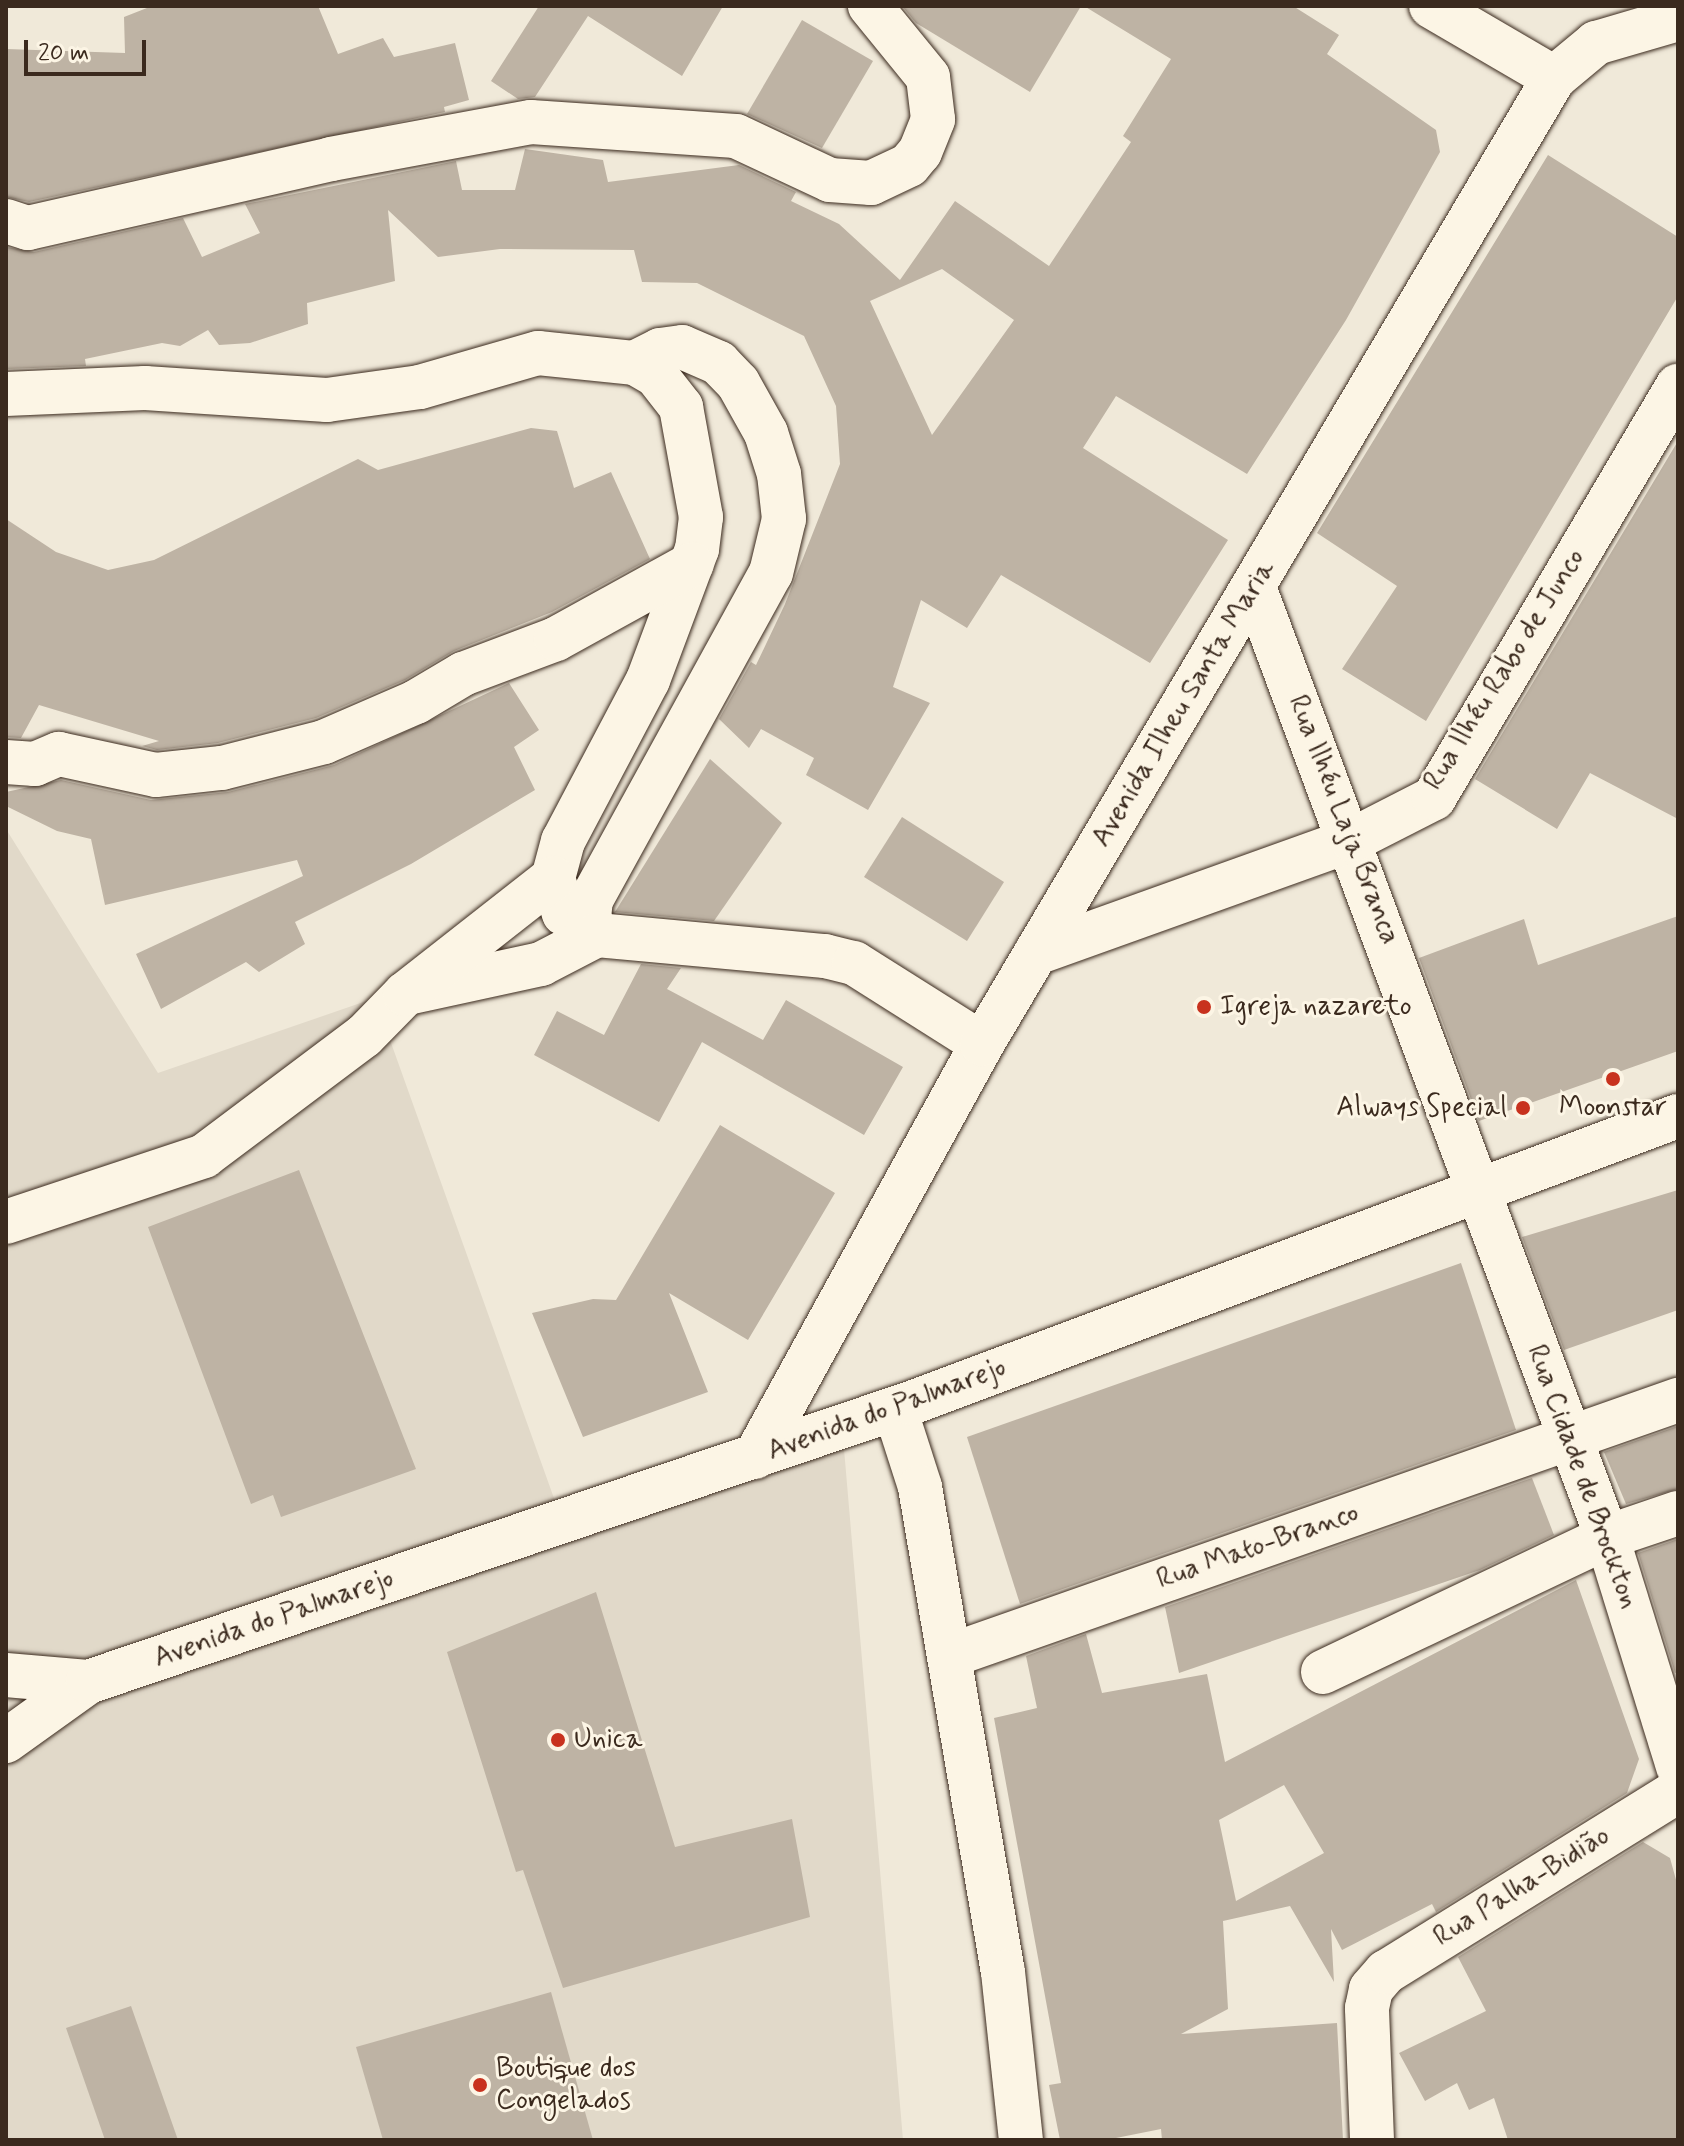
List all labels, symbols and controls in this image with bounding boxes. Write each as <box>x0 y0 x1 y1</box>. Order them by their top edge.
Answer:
scale bar <box>28 24 150 74</box>
text: 20 m <box>38 38 89 69</box>
street label: Rua Ilhéu Rabo de Junco <box>1415 539 1595 801</box>
street label: Avenida Ilheu Santa Maria <box>1085 555 1283 853</box>
street label: Rua Ilhéu Laja Branca <box>1278 687 1408 953</box>
place label: Igreja nazareto <box>1220 990 1412 1024</box>
marker: Igreja nazareto <box>1195 998 1213 1016</box>
marker: Moonstar <box>1604 1070 1622 1088</box>
place label: Always Special <box>1334 1091 1507 1125</box>
place label: Moonstar <box>1559 1091 1667 1125</box>
marker: Always Special <box>1514 1099 1532 1117</box>
street label: Rua Cidade de Brockton <box>1518 1340 1646 1614</box>
street label: Avenida do Palmarejo <box>759 1350 1015 1470</box>
street label: Rua Mato-Branco <box>1154 1497 1362 1597</box>
street label: Avenida do Palmarejo <box>145 1561 403 1677</box>
place label: Unica <box>574 1723 643 1757</box>
marker: Unica <box>549 1731 567 1749</box>
street label: Rua Palha-Bidião <box>1430 1821 1614 1953</box>
place label: Boutique dos Congelados <box>496 2052 637 2118</box>
marker: Boutique dos Congelados <box>471 2076 489 2094</box>

